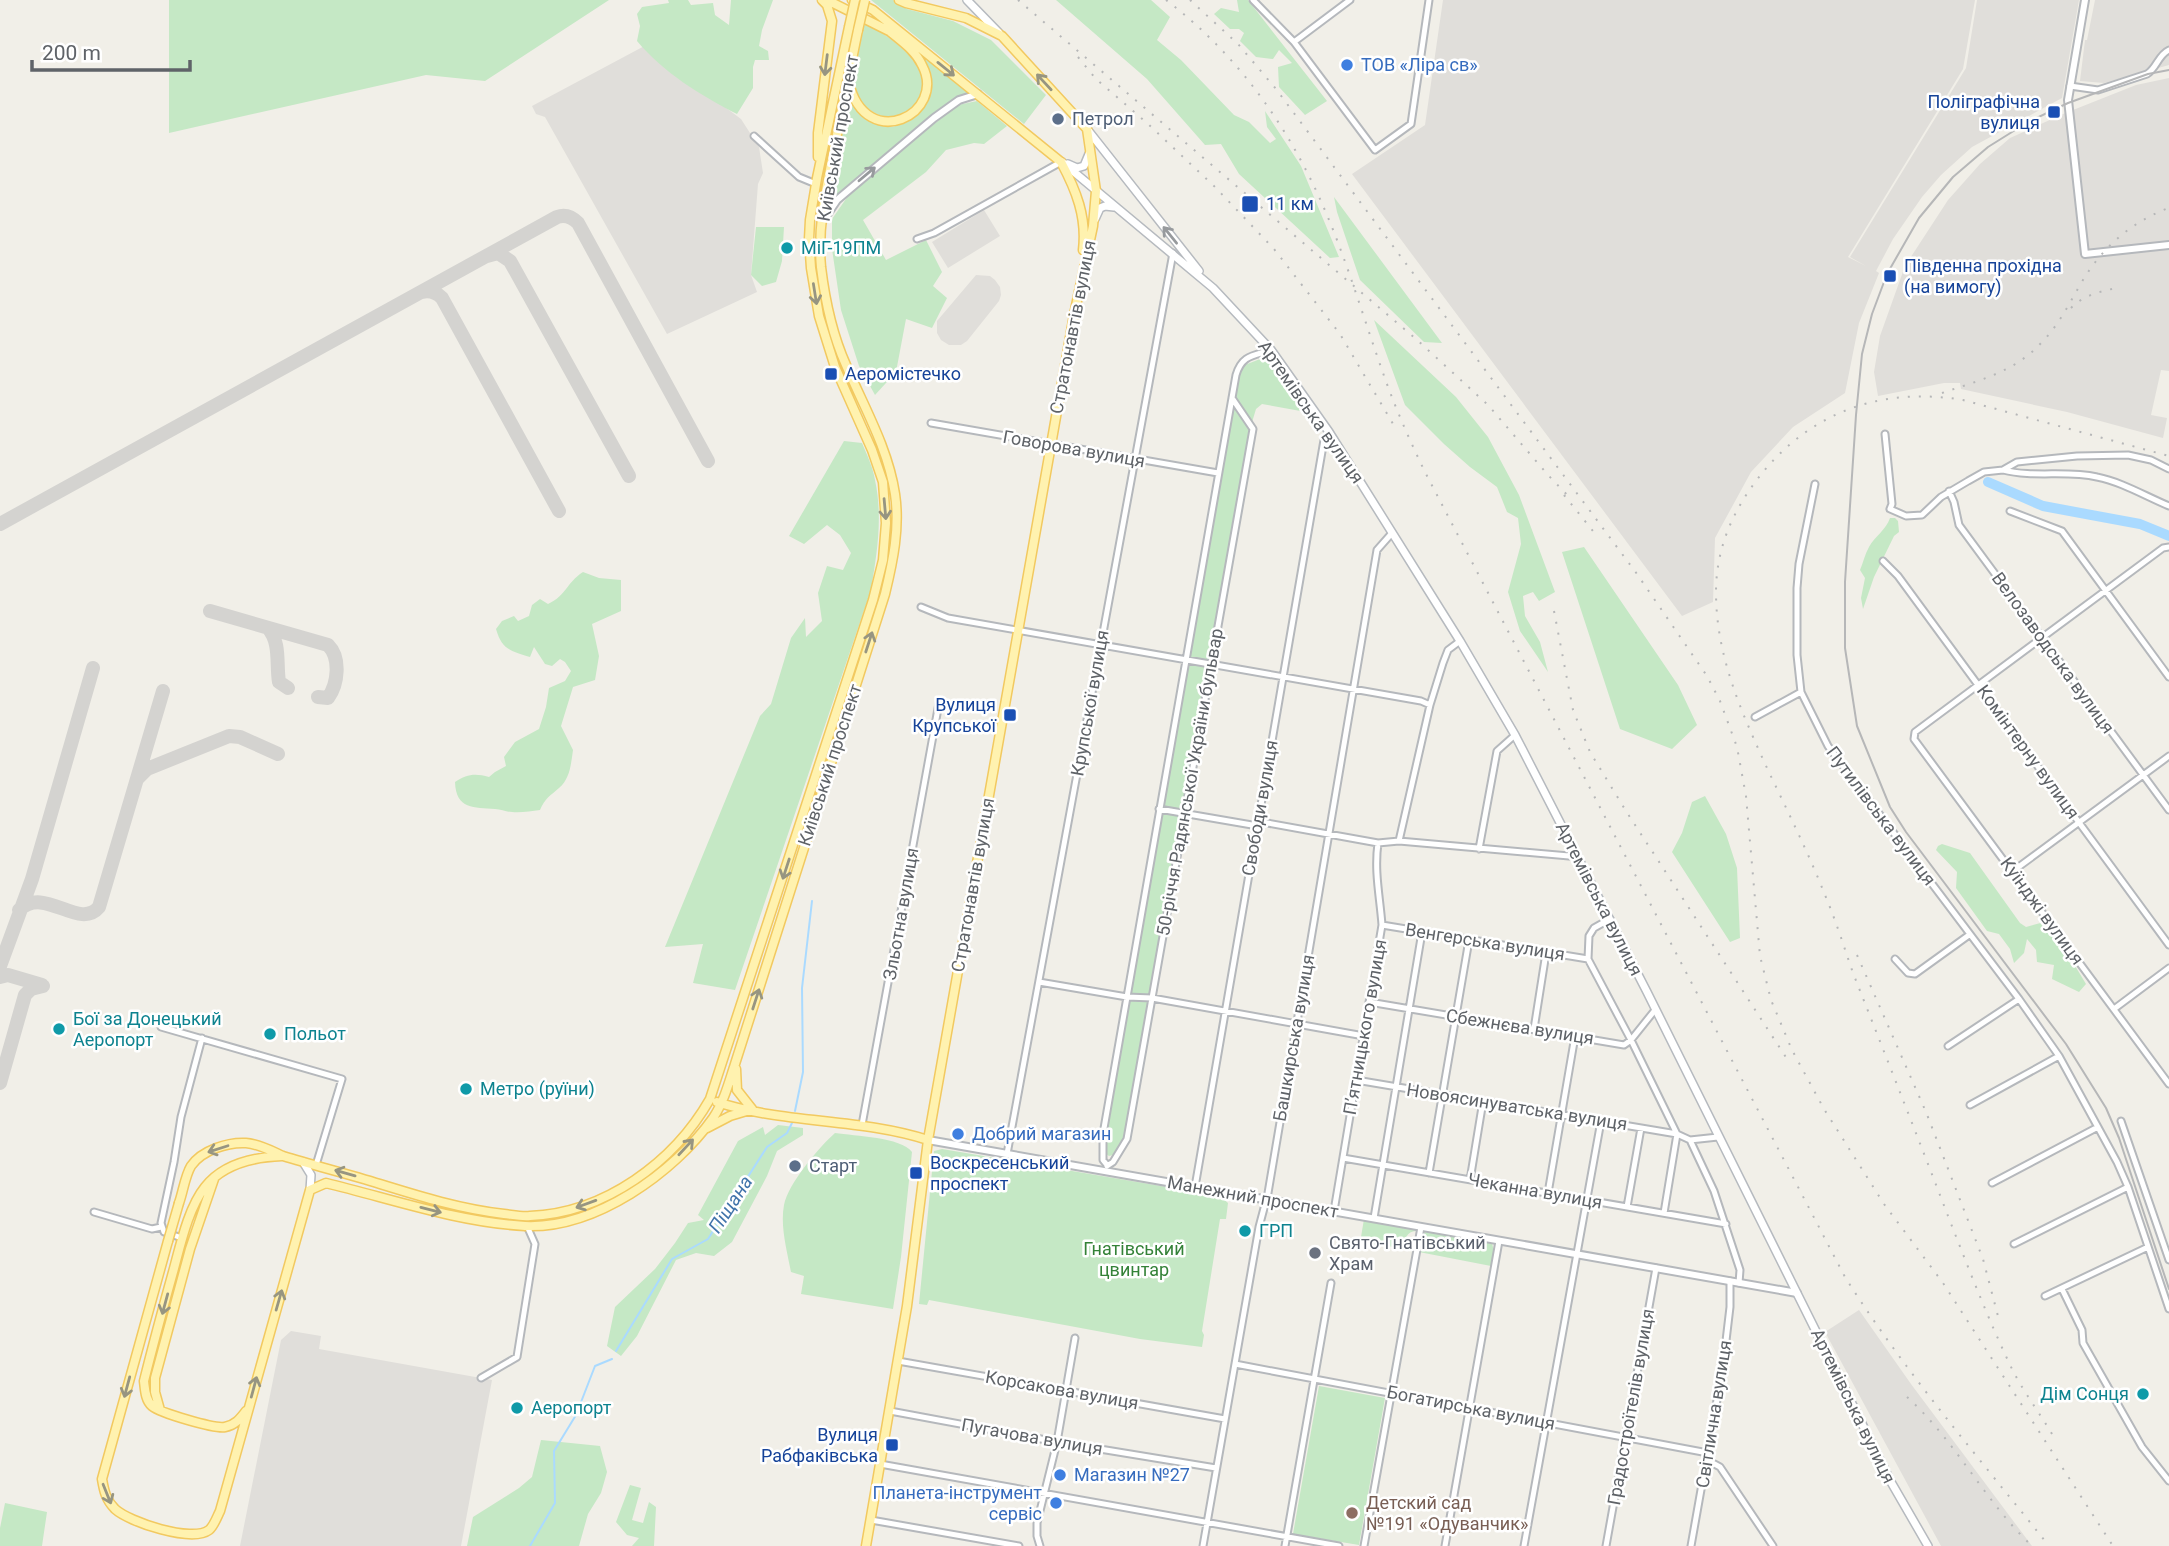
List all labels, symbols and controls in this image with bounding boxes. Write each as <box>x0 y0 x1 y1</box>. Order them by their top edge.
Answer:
scale bar <box>32 28 189 72</box>
text: 200 m <box>42 41 101 65</box>
street label: Київський проспект <box>812 52 863 223</box>
one-way arrow <box>820 53 833 76</box>
place label: ТОВ «Ліра св» <box>1361 54 1478 75</box>
marker: ТОВ «Ліра св» <box>1339 57 1355 73</box>
one-way arrow <box>937 61 955 76</box>
one-way arrow <box>1036 74 1053 91</box>
place label: Поліграфічна вулиця <box>1927 91 2040 133</box>
marker: Поліграфічна вулиця <box>2046 104 2062 120</box>
place label: Петрол <box>1072 108 1134 129</box>
marker: Петрол <box>1050 111 1066 127</box>
one-way arrow <box>858 166 876 182</box>
place label: 11 км <box>1266 193 1314 214</box>
marker: 11 км <box>1240 194 1260 214</box>
one-way arrow <box>1162 226 1177 244</box>
place label: МіГ-19ПМ <box>801 237 881 258</box>
street label: Стратонавтів вулиця <box>1045 238 1100 416</box>
marker: МіГ-19ПМ <box>779 240 795 256</box>
place label: Південна прохідна (на вимогу) <box>1904 255 2062 298</box>
marker: Південна прохідна (на вимогу) <box>1882 268 1898 284</box>
one-way arrow <box>809 282 822 305</box>
street label: Артемівська вулиця <box>1254 336 1369 487</box>
place label: Аеромістечко <box>845 363 961 384</box>
marker: Аеромістечко <box>823 366 839 382</box>
street label: Говорова вулиця <box>1001 426 1147 471</box>
one-way arrow <box>879 497 892 520</box>
street label: Велозаводська вулиця <box>1988 568 2119 737</box>
street label: 50-річчя Радянської України бульвар <box>1152 626 1227 937</box>
street label: Крупської вулиця <box>1066 628 1113 778</box>
one-way arrow <box>864 631 877 653</box>
street label: Київський проспект <box>793 681 866 849</box>
street label: Комінтерну вулиця <box>1973 681 2084 823</box>
place label: Вулиця Крупської <box>912 694 998 736</box>
marker: Вулиця Крупської <box>1002 707 1018 723</box>
street label: Свободи вулиця <box>1237 738 1282 877</box>
street label: Путилівська вулиця <box>1822 742 1940 889</box>
street label: Стратонавтів вулиця <box>947 796 998 974</box>
street label: Артемівська вулиця <box>1552 818 1647 979</box>
street label: Зльотна вулиця <box>879 846 922 982</box>
street label: Куїнджі вулиця <box>1996 853 2088 969</box>
one-way arrow <box>779 857 791 879</box>
street label: Венгерська вулиця <box>1404 919 1566 964</box>
street label: П’ятницького вулиця <box>1339 937 1390 1116</box>
street label: Башкирська вулиця <box>1269 953 1319 1123</box>
one-way arrow <box>751 988 763 1010</box>
street label: Сбежнєва вулиця <box>1445 1004 1596 1049</box>
place label: Бої за Донецький Аеропорт <box>73 1008 222 1050</box>
marker: Бої за Донецький Аеропорт <box>51 1021 67 1037</box>
place label: Польот <box>284 1023 346 1044</box>
marker: Польот <box>262 1026 278 1042</box>
place label: Метро (руїни) <box>480 1078 595 1100</box>
street label: Новоясинуватська вулиця <box>1405 1079 1629 1134</box>
marker: Метро (руїни) <box>458 1081 474 1097</box>
place label: Добрий магазин <box>972 1123 1111 1144</box>
marker: Добрий магазин <box>950 1126 966 1142</box>
one-way arrow <box>678 1139 695 1156</box>
one-way arrow <box>208 1144 230 1156</box>
place label: Воскресенський проспект <box>930 1152 1069 1194</box>
place label: Старт <box>809 1155 857 1176</box>
marker: Старт <box>787 1158 803 1174</box>
marker: Воскресенський проспект <box>908 1165 924 1181</box>
one-way arrow <box>334 1166 356 1179</box>
street label: Чеканна вулиця <box>1466 1168 1604 1213</box>
water label: Піщана <box>703 1171 757 1237</box>
street label: Манежний проспект <box>1166 1171 1341 1222</box>
one-way arrow <box>575 1199 597 1211</box>
one-way arrow <box>419 1204 442 1217</box>
place label: ГРП <box>1259 1220 1293 1241</box>
marker: ГРП <box>1237 1223 1253 1239</box>
place label: Свято-Гнатівський Храм <box>1329 1232 1486 1274</box>
park label: Гнатівський цвинтар <box>1083 1238 1185 1280</box>
marker: Свято-Гнатівський Храм <box>1307 1245 1323 1261</box>
one-way arrow <box>273 1289 286 1311</box>
one-way arrow <box>157 1293 170 1315</box>
street label: Градостроїтелiв вулиця <box>1603 1307 1658 1507</box>
street label: Артемівська вулиця <box>1807 1325 1900 1487</box>
street label: Світлична вулиця <box>1691 1339 1736 1489</box>
street label: Корсакова вулиця <box>984 1366 1140 1413</box>
one-way arrow <box>120 1376 133 1398</box>
one-way arrow <box>248 1377 261 1399</box>
street label: Богатирська вулиця <box>1385 1381 1557 1434</box>
place label: Дім Сонця <box>2040 1383 2129 1404</box>
marker: Дім Сонця <box>2135 1386 2151 1402</box>
place label: Аеропорт <box>531 1397 612 1418</box>
marker: Аеропорт <box>509 1400 525 1416</box>
street label: Пугачова вулиця <box>960 1414 1104 1459</box>
place label: Вулиця Рабфаківська <box>761 1424 878 1466</box>
marker: Вулиця Рабфаківська <box>884 1437 900 1453</box>
place label: Магазин №27 <box>1074 1464 1190 1485</box>
marker: Магазин №27 <box>1052 1467 1068 1483</box>
place label: Планета-інструмент сервіс <box>873 1482 1042 1524</box>
one-way arrow <box>102 1483 115 1505</box>
place label: Детский сад №191 «Одуванчик» <box>1366 1492 1528 1534</box>
marker: Планета-інструмент сервіс <box>1048 1495 1064 1511</box>
marker: Детский сад №191 «Одуванчик» <box>1344 1505 1360 1521</box>

